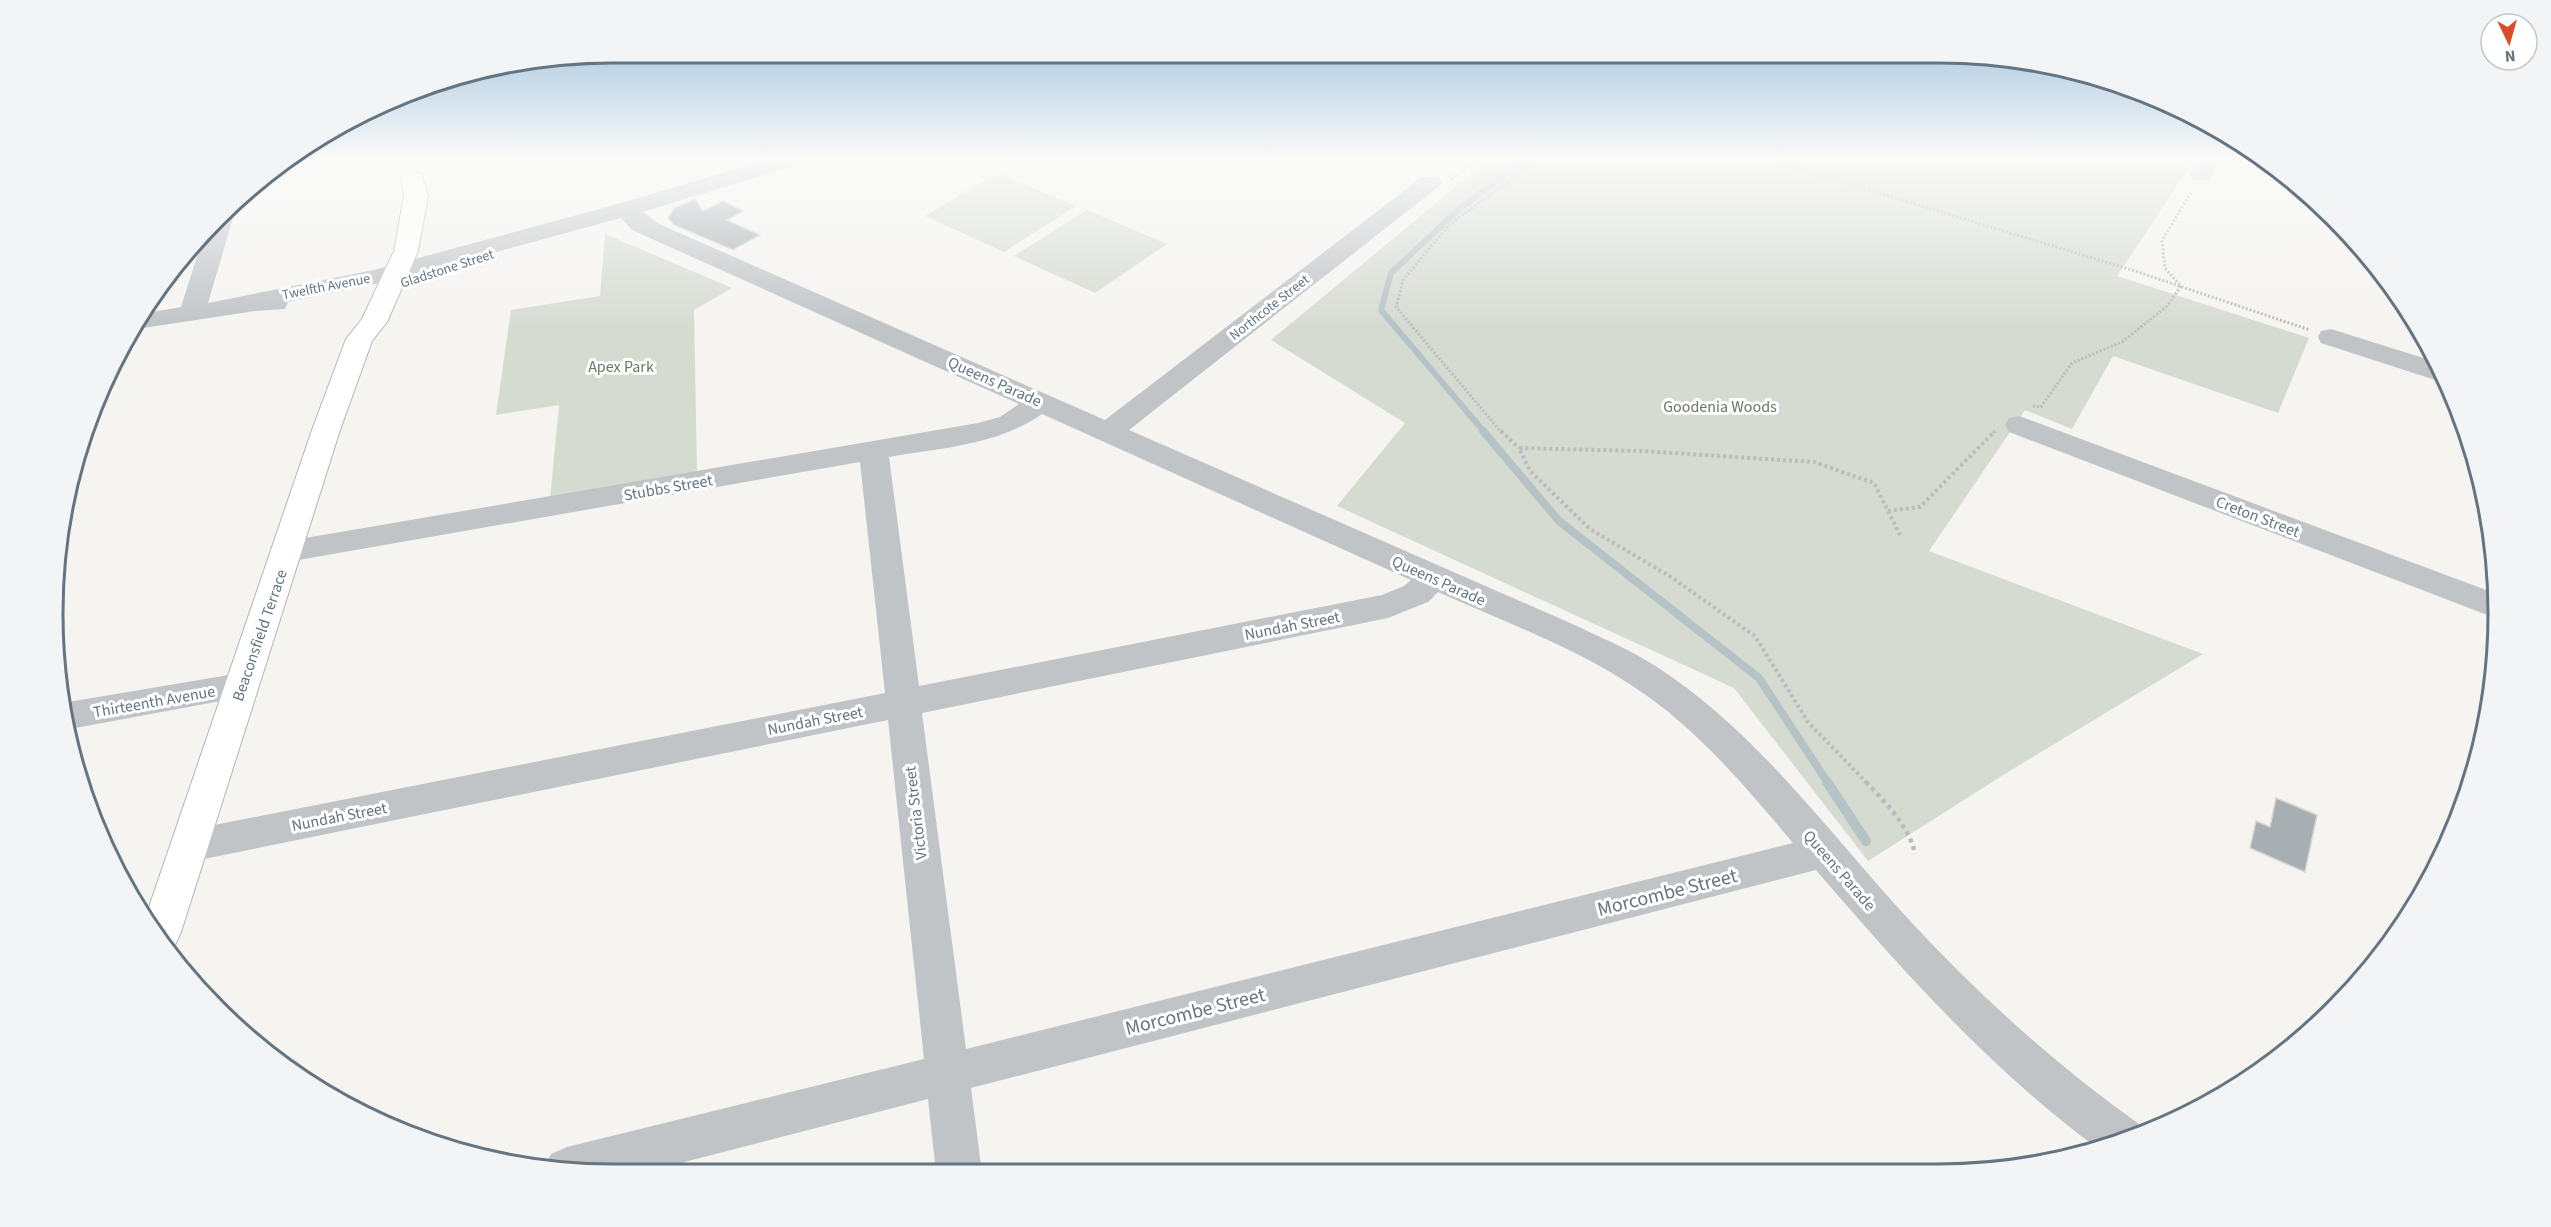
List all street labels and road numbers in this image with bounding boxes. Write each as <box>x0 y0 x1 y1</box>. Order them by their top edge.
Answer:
street label: Gladstone Street <box>398 244 497 293</box>
street label: Twelfth Avenue <box>280 269 372 305</box>
street label: Northcote Street <box>1225 270 1314 345</box>
street label: Queens Parade <box>944 351 1045 412</box>
street label: Stubbs Street <box>622 469 715 507</box>
street label: Creton Street <box>2213 491 2303 543</box>
street label: Queens Parade <box>1388 550 1489 611</box>
street label: Beaconsfield Terrace <box>227 566 293 704</box>
street label: Nundah Street <box>1243 606 1342 646</box>
street label: Thirteenth Avenue <box>92 680 217 724</box>
street label: Nundah Street <box>766 701 865 741</box>
street label: Victoria Street <box>899 764 933 861</box>
street label: Nundah Street <box>290 797 389 837</box>
street label: Queens Parade <box>1798 826 1881 916</box>
street label: Morcombe Street <box>1594 862 1740 924</box>
street label: Morcombe Street <box>1122 981 1268 1043</box>

